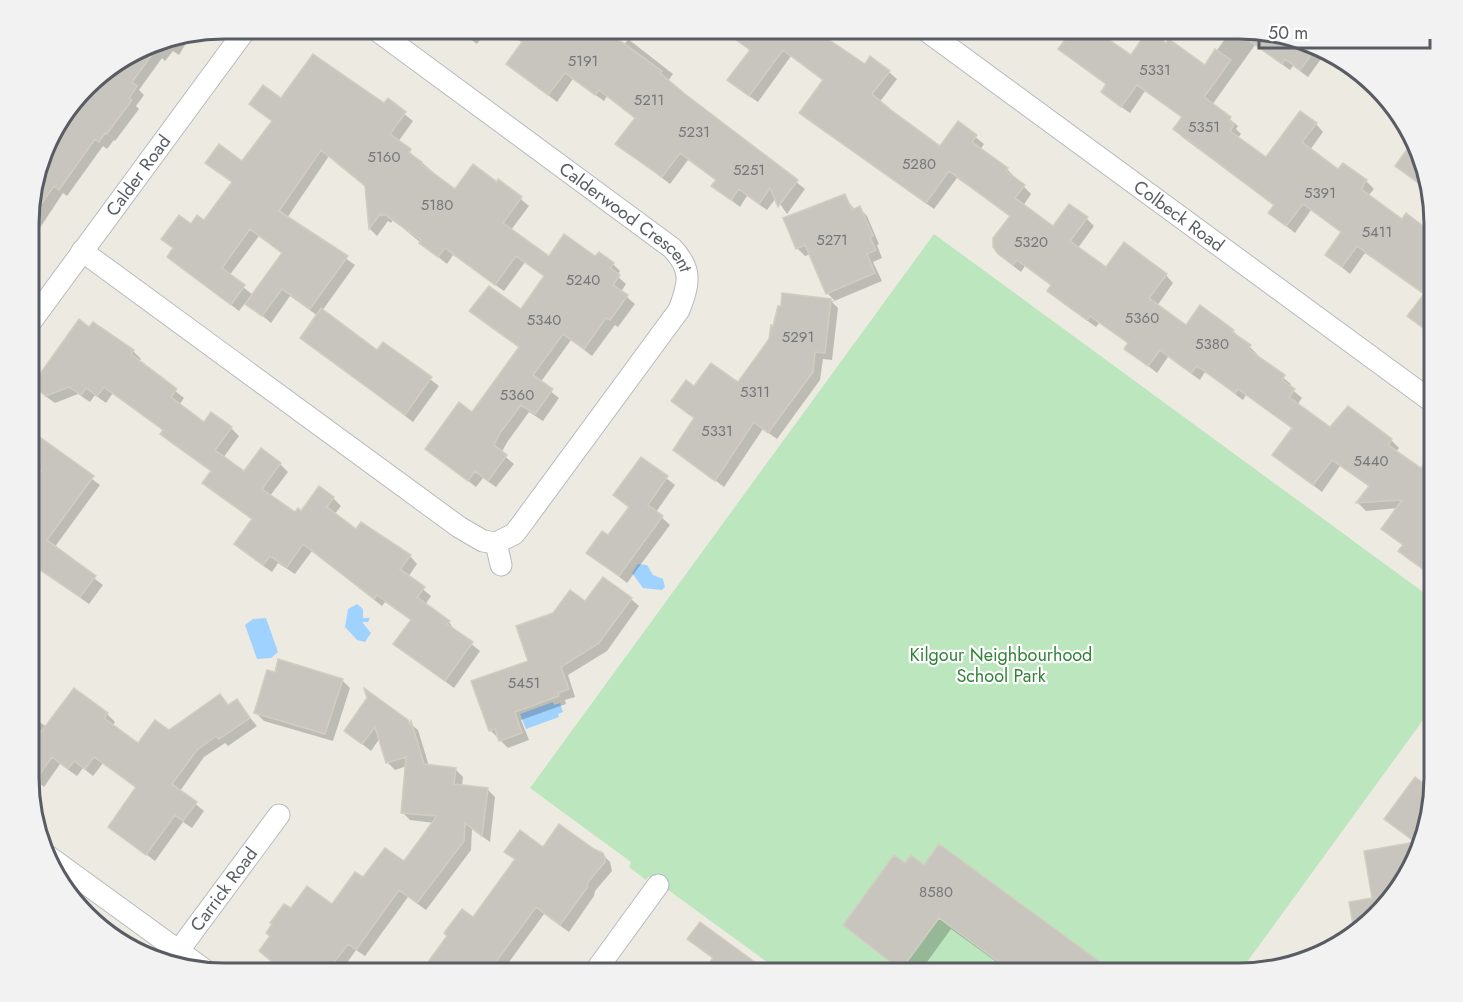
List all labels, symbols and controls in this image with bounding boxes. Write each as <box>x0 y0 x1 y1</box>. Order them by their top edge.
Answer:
scale bar <box>1259 12 1430 50</box>
text: 50 m <box>1268 20 1308 46</box>
house number: 5191 <box>568 50 598 72</box>
house number: 5331 <box>1139 59 1171 81</box>
house number: 5211 <box>634 89 664 111</box>
house number: 5351 <box>1188 116 1220 138</box>
house number: 5231 <box>678 121 710 143</box>
street label: Calder Road <box>100 129 177 222</box>
house number: 5160 <box>368 146 400 168</box>
house number: 5280 <box>902 153 936 175</box>
street label: Calderwood Crescent <box>554 156 699 276</box>
house number: 5251 <box>733 159 765 181</box>
street label: Colbeck Road <box>1128 174 1230 258</box>
house number: 5391 <box>1304 182 1336 204</box>
house number: 5180 <box>421 194 453 216</box>
house number: 5411 <box>1362 221 1392 243</box>
house number: 5271 <box>816 229 848 251</box>
house number: 5320 <box>1014 231 1048 253</box>
house number: 5240 <box>566 269 600 291</box>
house number: 5360 <box>1125 307 1159 329</box>
house number: 5340 <box>527 309 561 331</box>
house number: 5291 <box>782 326 814 348</box>
house number: 5380 <box>1195 333 1229 355</box>
house number: 5311 <box>740 381 770 403</box>
house number: 5360 <box>500 384 534 406</box>
house number: 5331 <box>701 420 733 442</box>
house number: 5440 <box>1354 450 1388 472</box>
park label: Kilgour Neighbourhood School Park <box>910 642 1092 689</box>
house number: 5451 <box>508 672 540 694</box>
street label: Carrick Road <box>184 842 264 937</box>
house number: 8580 <box>919 881 953 903</box>

